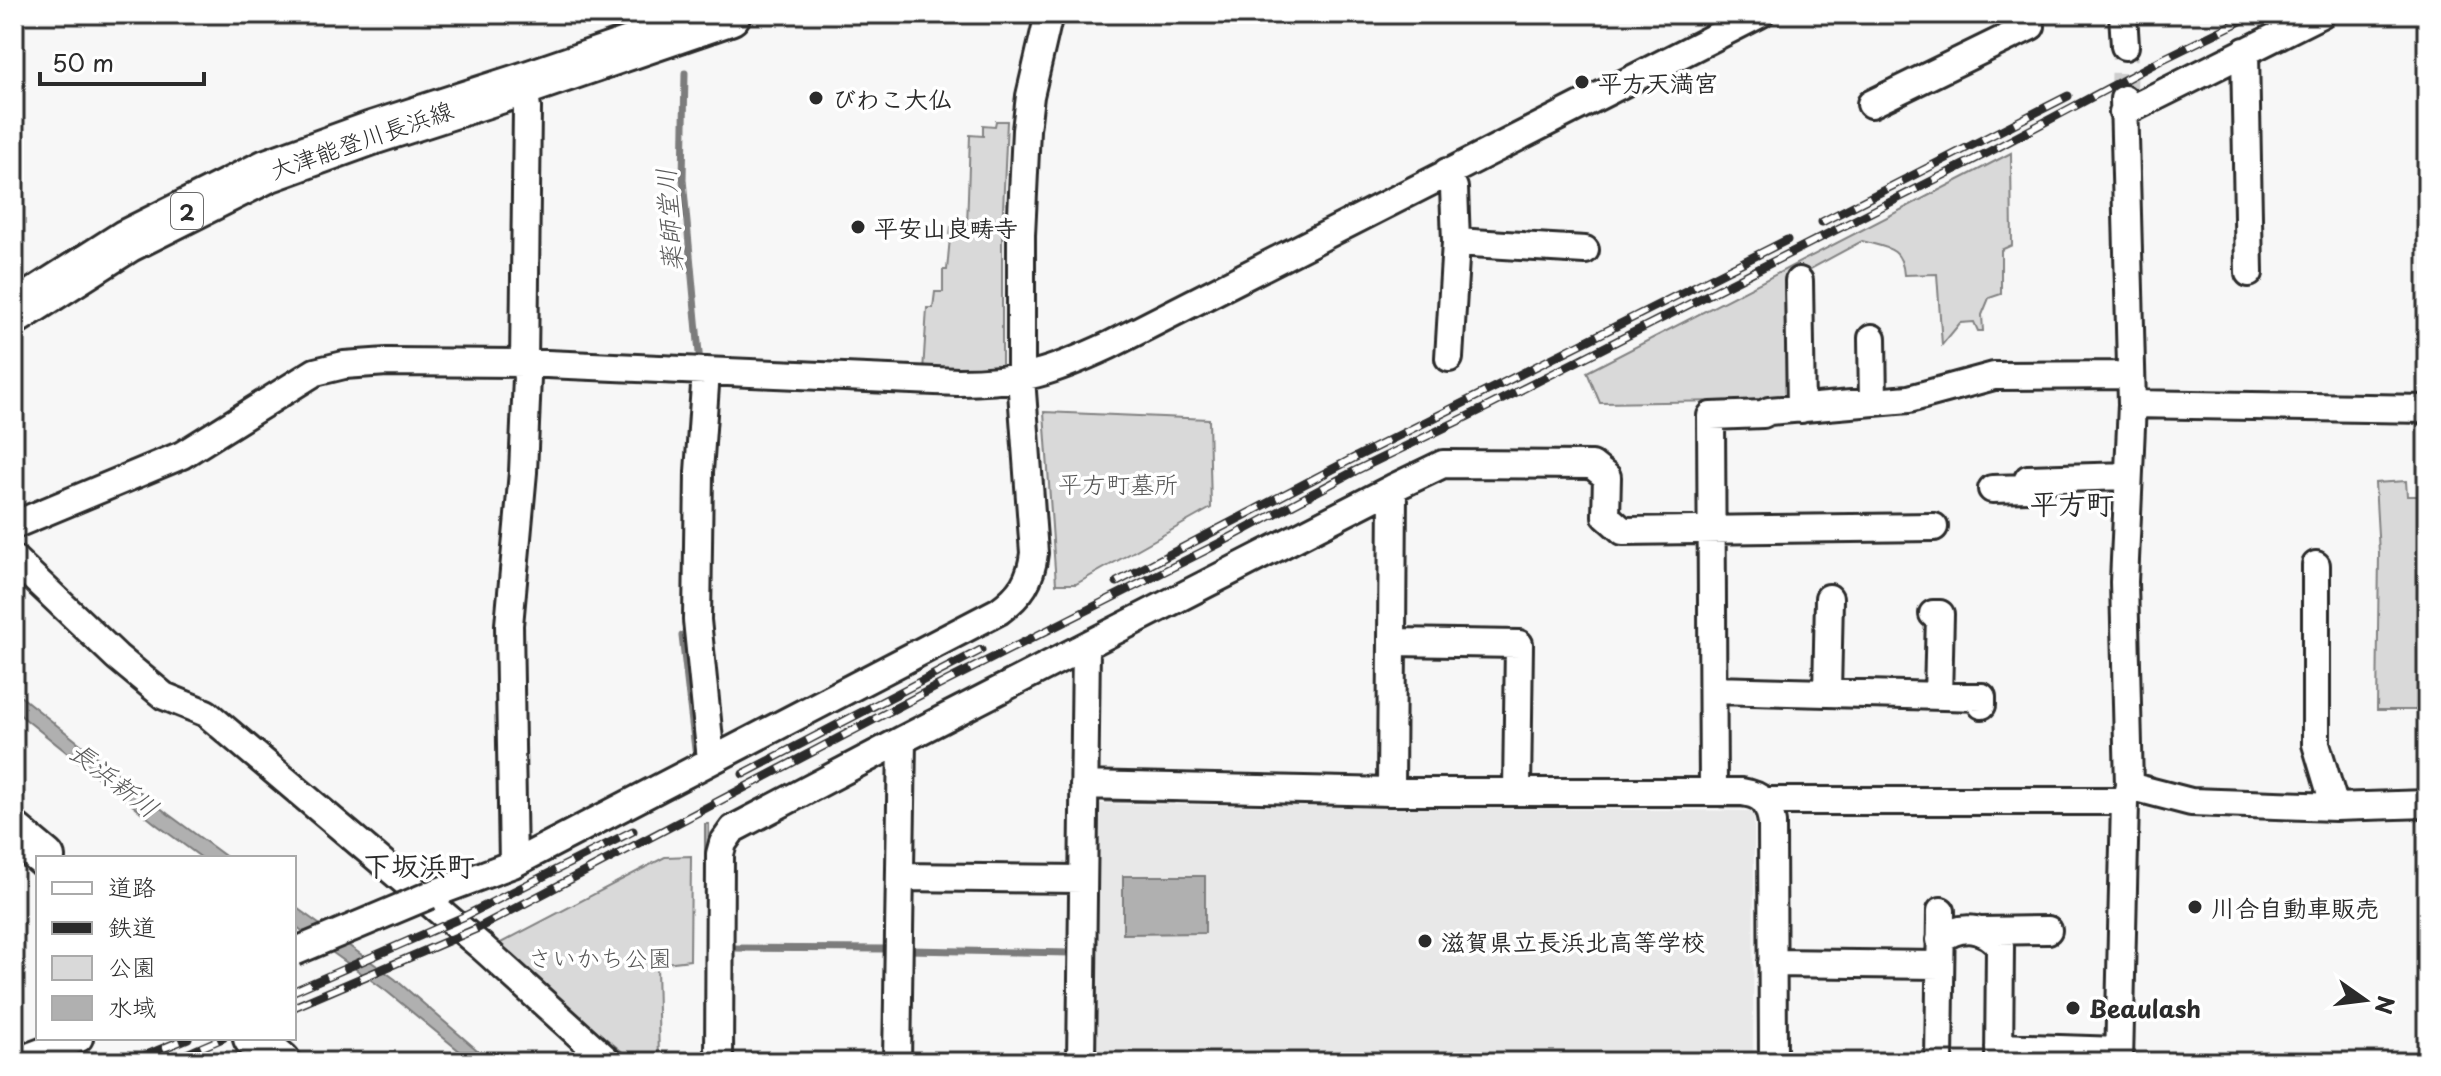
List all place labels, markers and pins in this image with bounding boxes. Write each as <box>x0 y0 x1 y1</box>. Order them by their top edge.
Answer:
place label: 平方天満宮 <box>1598 64 1718 100</box>
marker: 平方天満宮 <box>1573 73 1591 91</box>
place label: びわこ大仏 <box>832 80 952 116</box>
marker: びわこ大仏 <box>807 89 825 107</box>
place label: 平安山良畴寺 <box>874 209 1018 245</box>
marker: 平安山良畴寺 <box>849 218 867 236</box>
place label: 川合自動車販売 <box>2211 889 2379 925</box>
marker: 川合自動車販売 <box>2186 898 2204 916</box>
place label: 滋賀県立長浜北高等学校 <box>1441 923 1705 959</box>
marker: 滋賀県立長浜北高等学校 <box>1416 932 1434 950</box>
place label: Beaulash <box>2089 990 2201 1026</box>
marker: Beaulash <box>2064 999 2082 1017</box>

